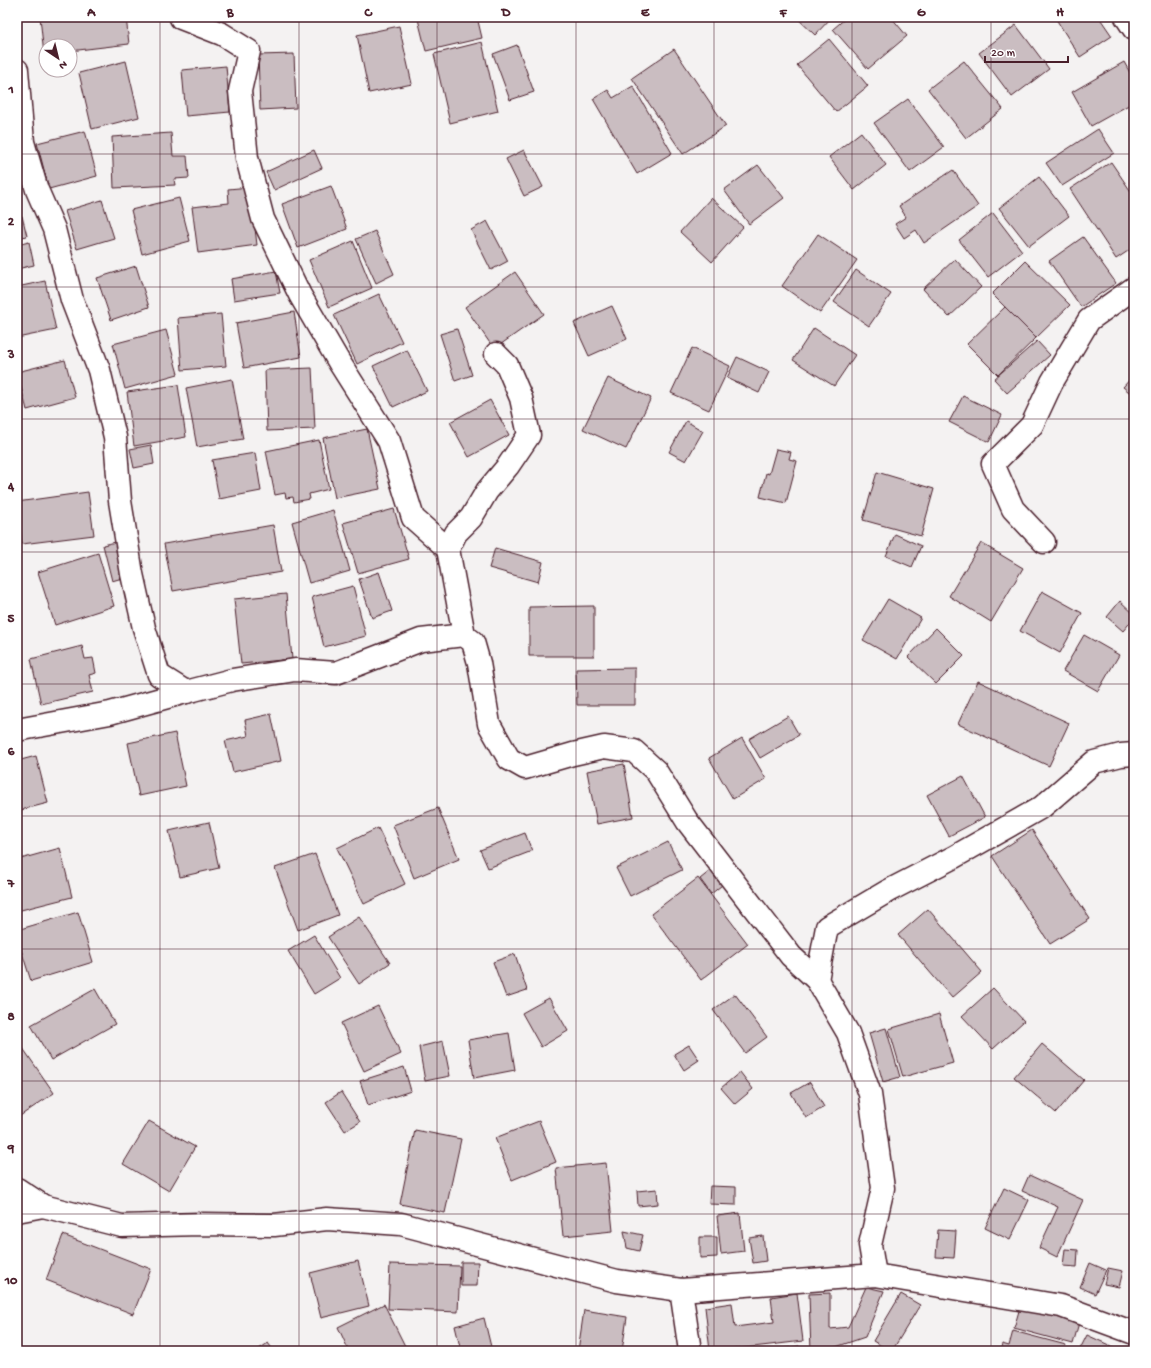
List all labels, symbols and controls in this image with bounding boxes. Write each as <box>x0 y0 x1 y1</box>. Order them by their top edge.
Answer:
text: A <box>86 6 96 21</box>
text: B <box>226 6 235 21</box>
text: C <box>363 6 373 21</box>
text: D <box>501 6 511 21</box>
text: E <box>641 6 650 21</box>
text: F <box>779 6 788 21</box>
text: G <box>917 6 926 21</box>
text: H <box>1056 6 1064 21</box>
north arrow <box>38 38 78 78</box>
scale bar <box>985 38 1068 64</box>
text: 20 m <box>991 47 1016 61</box>
text: N <box>56 58 69 72</box>
text: 1 <box>7 83 14 98</box>
text: 2 <box>8 215 15 230</box>
text: 3 <box>7 348 15 363</box>
text: 4 <box>7 480 15 495</box>
text: 5 <box>8 612 15 627</box>
text: 6 <box>8 745 15 760</box>
text: 7 <box>7 877 16 892</box>
text: 8 <box>7 1010 15 1025</box>
text: 9 <box>7 1142 15 1157</box>
text: 10 <box>4 1274 18 1289</box>

